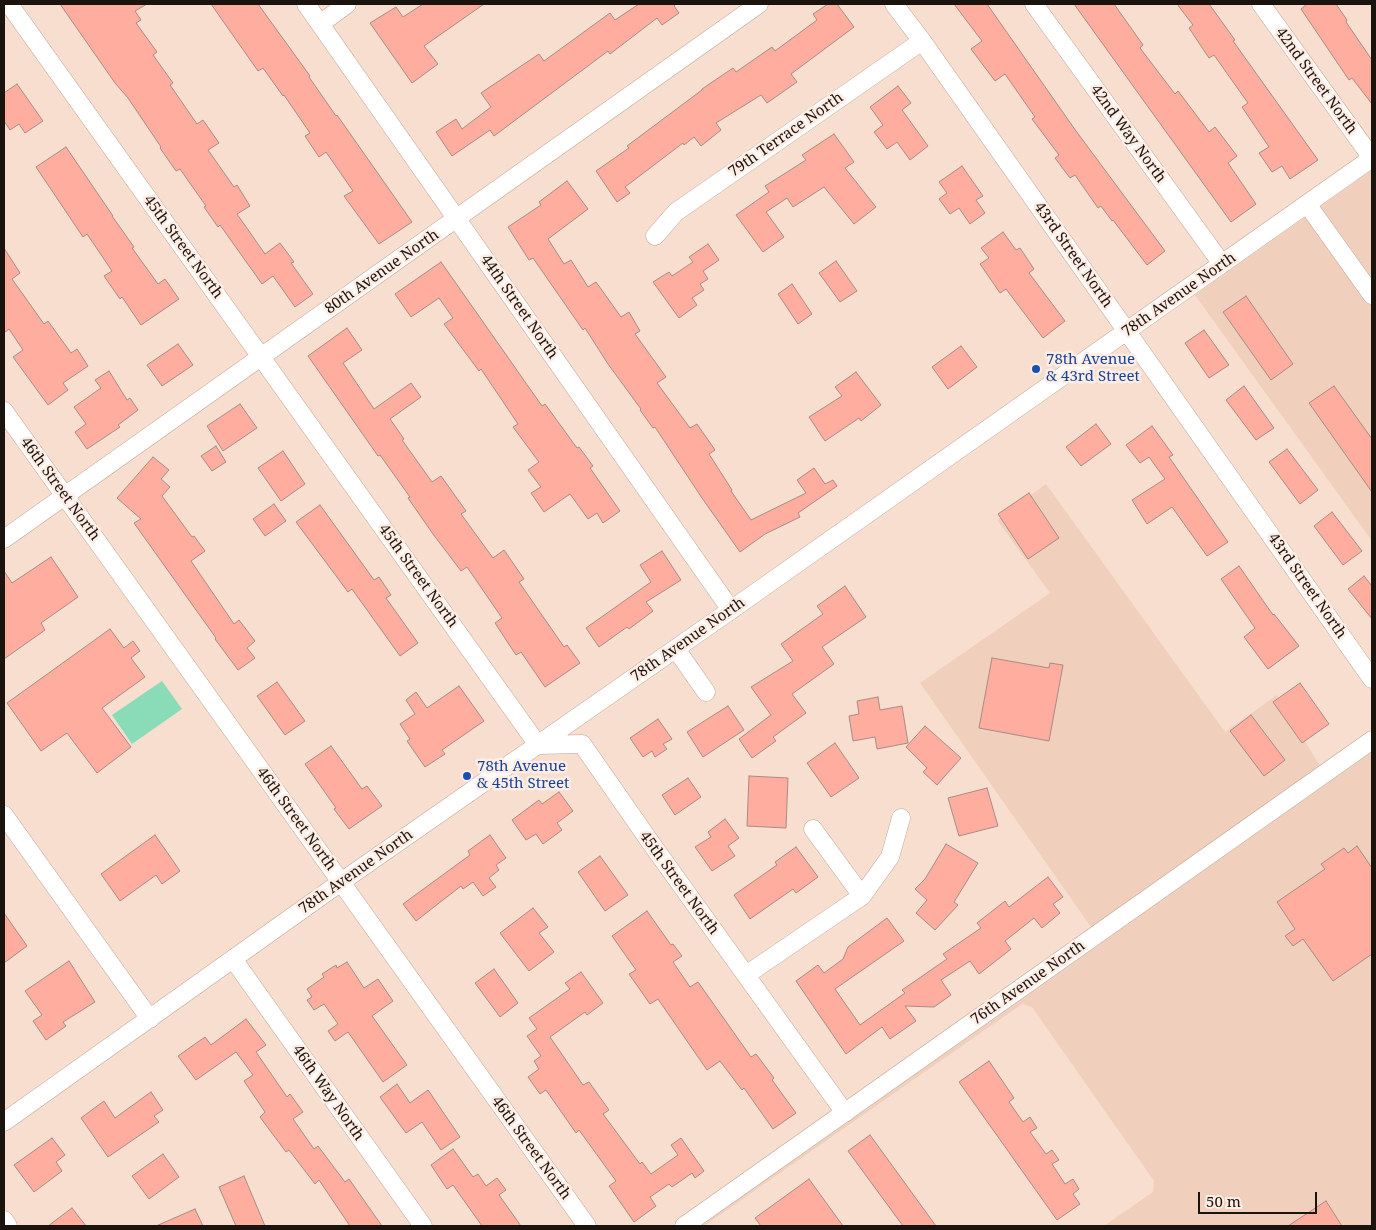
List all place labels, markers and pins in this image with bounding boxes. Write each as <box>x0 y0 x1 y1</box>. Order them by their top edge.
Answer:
place label: 78th Avenue & 43rd Street <box>1046 351 1140 386</box>
marker: 78th Avenue & 43rd Street <box>1030 363 1042 375</box>
place label: 78th Avenue & 45th Street <box>477 758 569 793</box>
marker: 78th Avenue & 45th Street <box>461 770 473 782</box>

